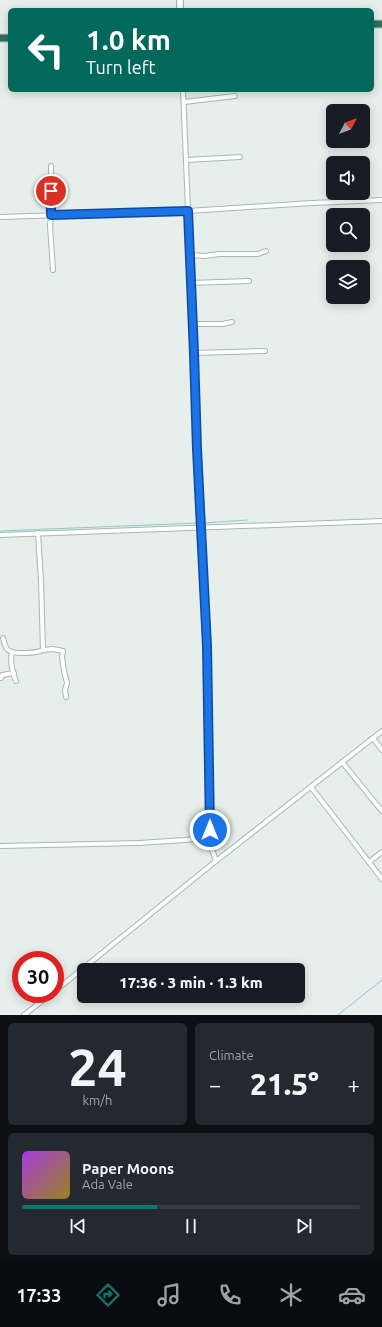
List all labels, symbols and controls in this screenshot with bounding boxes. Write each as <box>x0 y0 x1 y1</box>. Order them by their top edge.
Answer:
icon: left <box>20 24 72 76</box>
text: 1.0 km <box>86 24 171 55</box>
text: Turn left <box>86 57 156 77</box>
north arrow <box>326 104 370 148</box>
map controls <box>326 104 370 304</box>
button: sound <box>326 156 370 200</box>
pin <box>34 174 68 208</box>
icon: arrive <box>40 180 62 202</box>
button: search <box>326 208 370 252</box>
button: layers <box>326 260 370 304</box>
position arrow <box>189 809 231 851</box>
speed limit sign: 30 <box>12 951 64 1003</box>
text: 17:36 · 3 min · 1.3 km <box>119 974 263 991</box>
text: 24 <box>68 1038 127 1096</box>
text: Climate <box>209 1048 254 1062</box>
text: 21.5° <box>250 1067 319 1101</box>
text: − <box>209 1072 221 1097</box>
text: + <box>348 1072 360 1097</box>
text: km/h <box>82 1093 113 1107</box>
text: Paper Moons <box>82 1160 174 1177</box>
text: Ada Vale <box>82 1177 133 1191</box>
icon: previous <box>67 1215 89 1237</box>
icon: pause <box>180 1215 202 1237</box>
icon: next <box>293 1215 315 1237</box>
icon: directions <box>94 1281 122 1309</box>
icon: music <box>155 1281 183 1309</box>
icon: phone <box>216 1281 244 1309</box>
icon: climate <box>277 1281 305 1309</box>
icon: car <box>338 1281 366 1309</box>
text: 17:33 <box>16 1285 61 1305</box>

